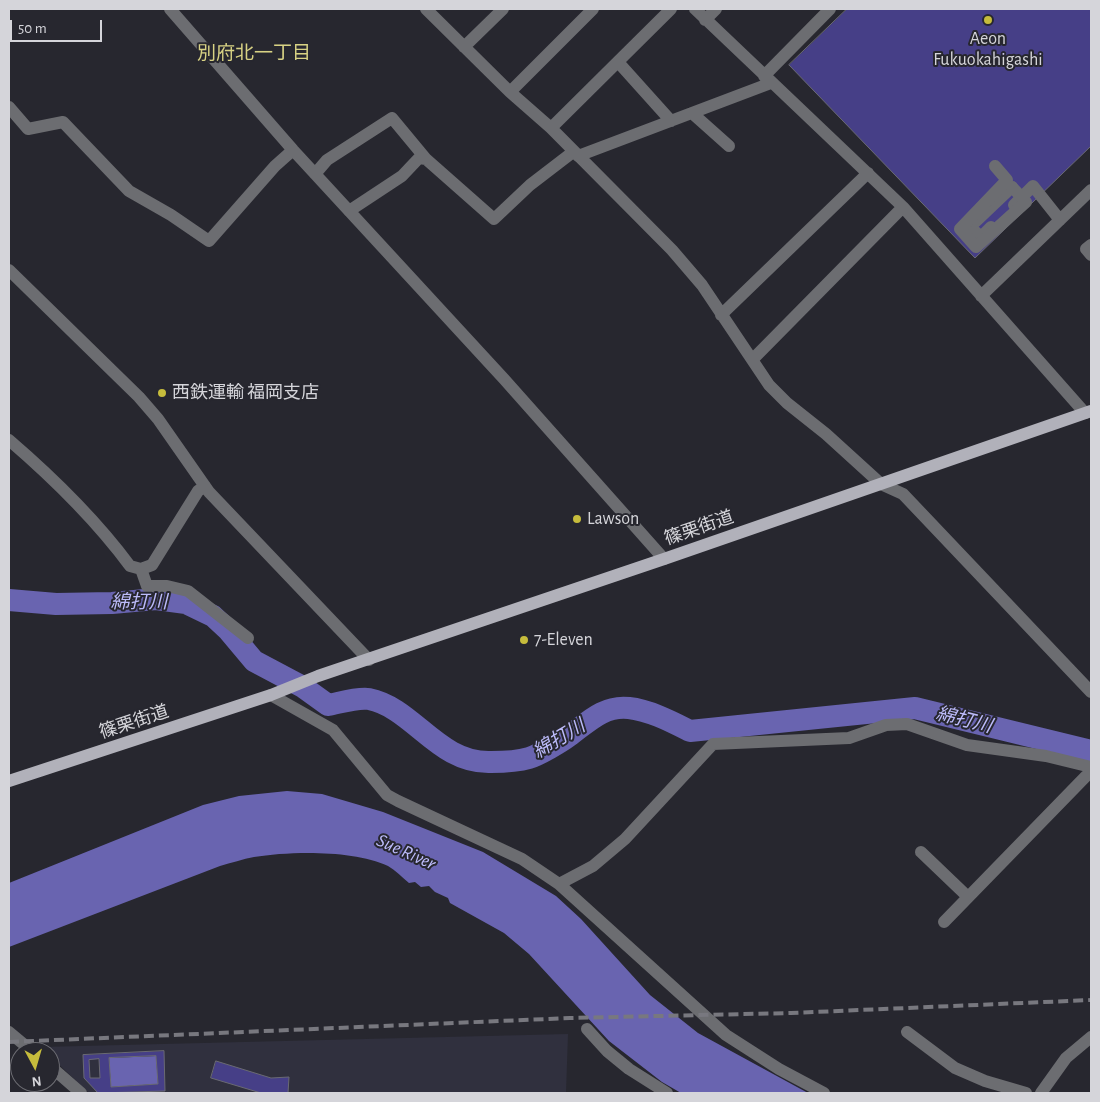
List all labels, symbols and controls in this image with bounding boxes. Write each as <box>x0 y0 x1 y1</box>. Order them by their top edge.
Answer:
scale bar <box>12 10 105 42</box>
marker: Aeon Fukuokahigashi <box>982 14 994 26</box>
text: 50 m <box>18 21 47 36</box>
place label: Aeon Fukuokahigashi <box>933 28 1043 70</box>
district label: 別府北一丁目 <box>197 42 311 64</box>
place label: 西鉄運輸 福岡支店 <box>172 382 319 404</box>
marker: 西鉄運輸 福岡支店 <box>156 387 168 399</box>
street label: 篠栗街道 <box>661 506 737 550</box>
place label: Lawson <box>587 508 639 530</box>
marker: Lawson <box>571 513 583 525</box>
water label: 綿打川 <box>111 591 167 613</box>
place label: 7-Eleven <box>534 629 593 651</box>
marker: 7-Eleven <box>518 634 530 646</box>
street label: 篠栗街道 <box>96 701 172 743</box>
water label: 綿打川 <box>934 702 994 738</box>
water label: 綿打川 <box>529 715 589 763</box>
water label: Sue River <box>373 829 439 875</box>
north arrow <box>10 1042 60 1092</box>
text: N <box>31 1073 42 1088</box>

